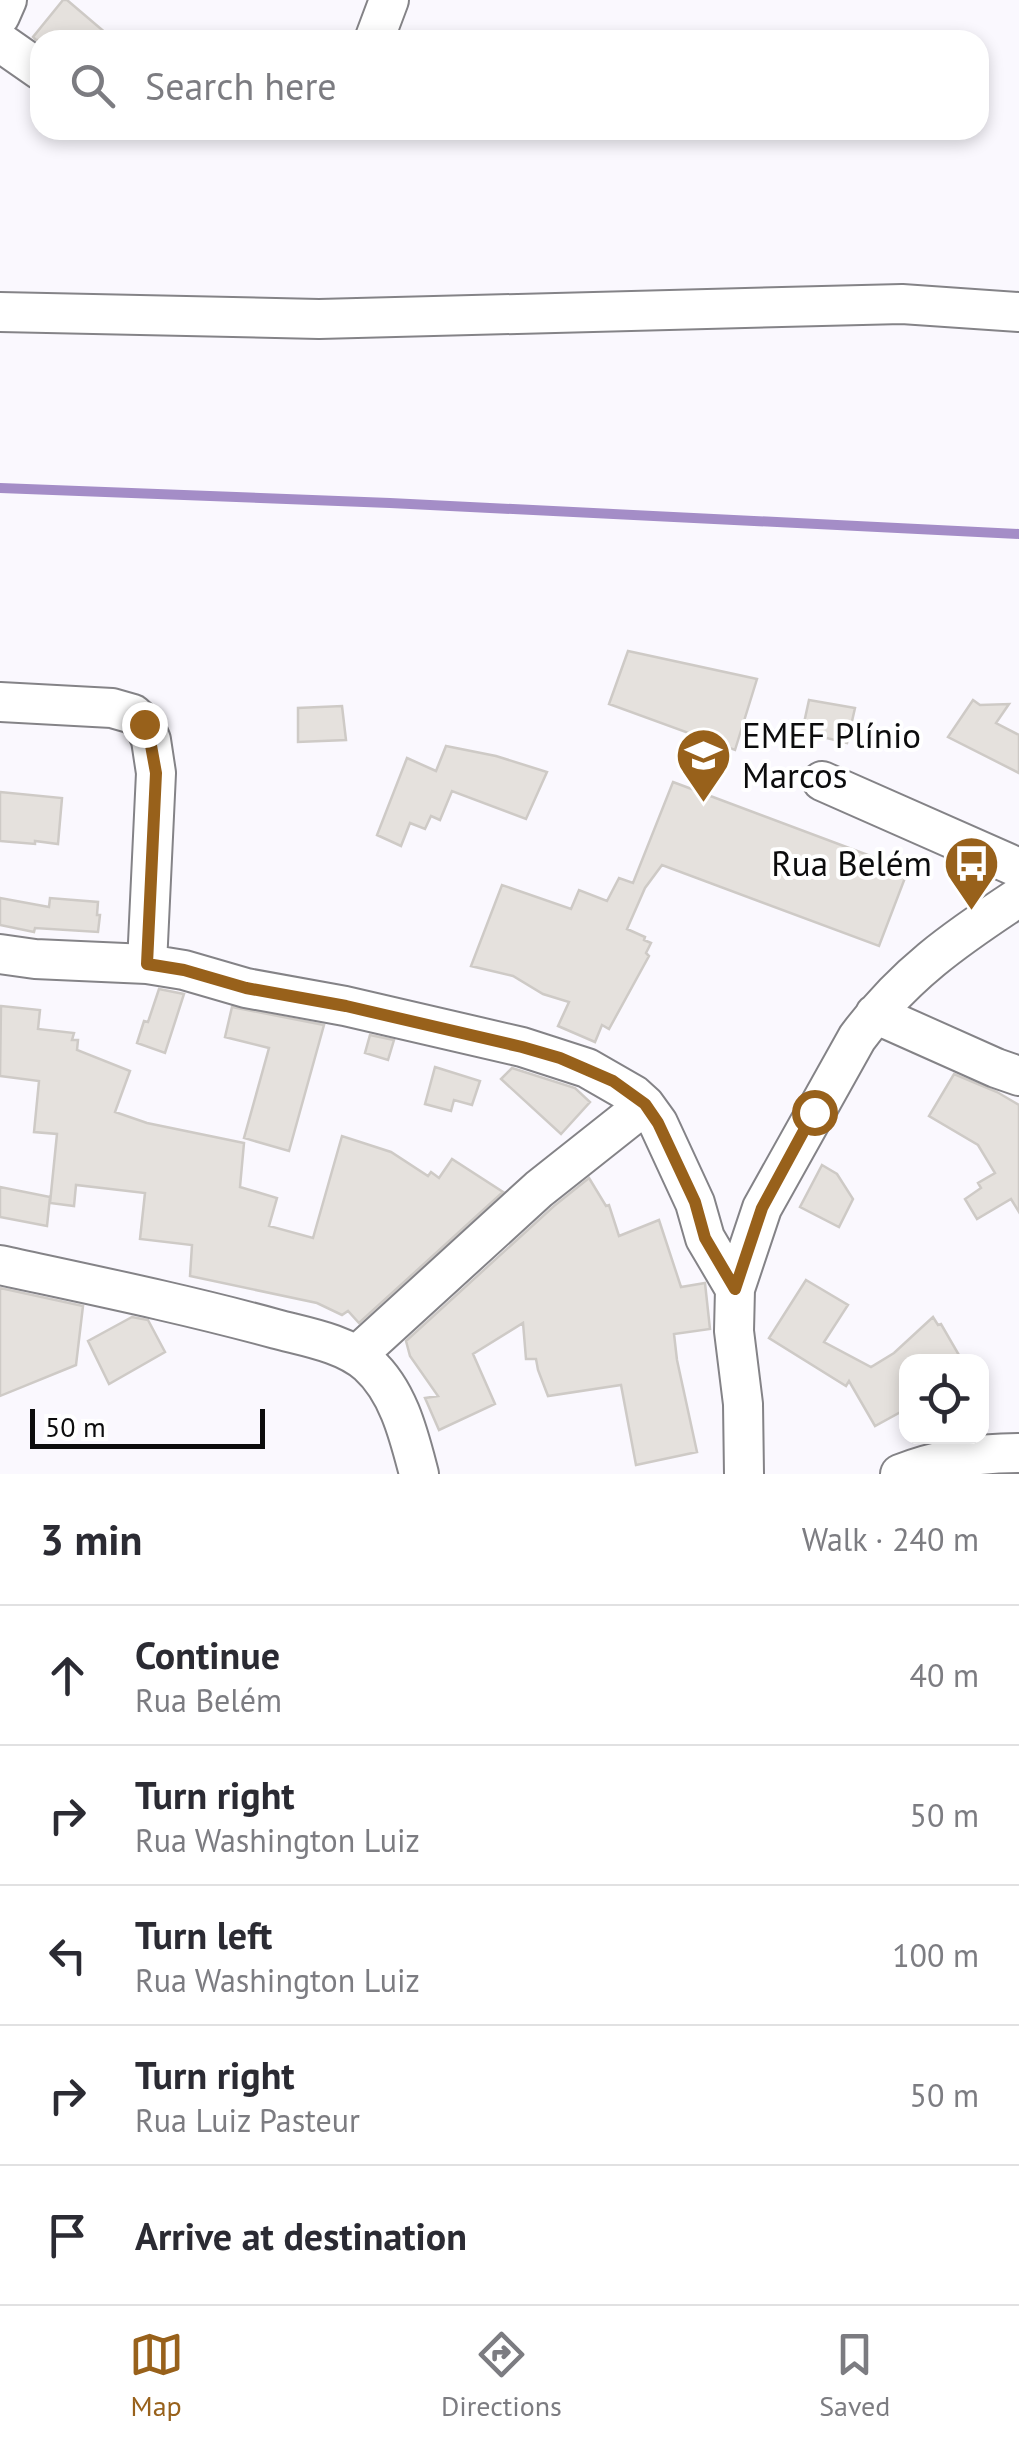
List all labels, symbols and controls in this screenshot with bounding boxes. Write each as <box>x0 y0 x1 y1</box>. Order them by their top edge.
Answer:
search box <box>30 30 989 140</box>
icon: search <box>65 58 120 113</box>
text: Search here <box>145 61 337 110</box>
route end <box>122 702 168 748</box>
place label: EMEF Plínio Marcos <box>742 712 921 798</box>
school or university icon: EMEF Plínio Marcos <box>673 726 733 805</box>
bus stop icon: Rua Belém <box>941 834 1001 913</box>
place label: Rua Belém <box>771 840 932 886</box>
route start <box>792 1090 838 1136</box>
map controls <box>899 1354 989 1444</box>
button: locate <box>899 1354 989 1444</box>
scale bar <box>30 1404 265 1448</box>
text: 50 m <box>45 1408 106 1445</box>
text: 3 min <box>40 1512 142 1567</box>
text: Walk · 240 m <box>802 1518 979 1560</box>
text: Continue <box>135 1630 280 1679</box>
icon: ahead <box>40 1648 95 1703</box>
text: 40 m <box>910 1654 979 1696</box>
text: Rua Belém <box>135 1679 282 1721</box>
text: Turn right <box>135 1770 295 1819</box>
icon: right <box>40 1788 95 1843</box>
text: 50 m <box>910 1794 979 1836</box>
text: Rua Washington Luiz <box>135 1819 420 1861</box>
text: Turn left <box>135 1910 272 1959</box>
icon: left <box>40 1928 95 1983</box>
text: 100 m <box>892 1934 979 1976</box>
text: Rua Washington Luiz <box>135 1959 420 2001</box>
text: Turn right <box>135 2050 295 2099</box>
icon: right <box>40 2068 95 2123</box>
text: 50 m <box>910 2074 979 2116</box>
text: Rua Luiz Pasteur <box>135 2099 360 2141</box>
icon: arrive <box>40 2208 95 2263</box>
text: Arrive at destination <box>135 2211 467 2260</box>
tab: Map <box>129 2327 184 2424</box>
tab: Directions <box>441 2327 562 2424</box>
tab: Saved <box>819 2327 890 2424</box>

